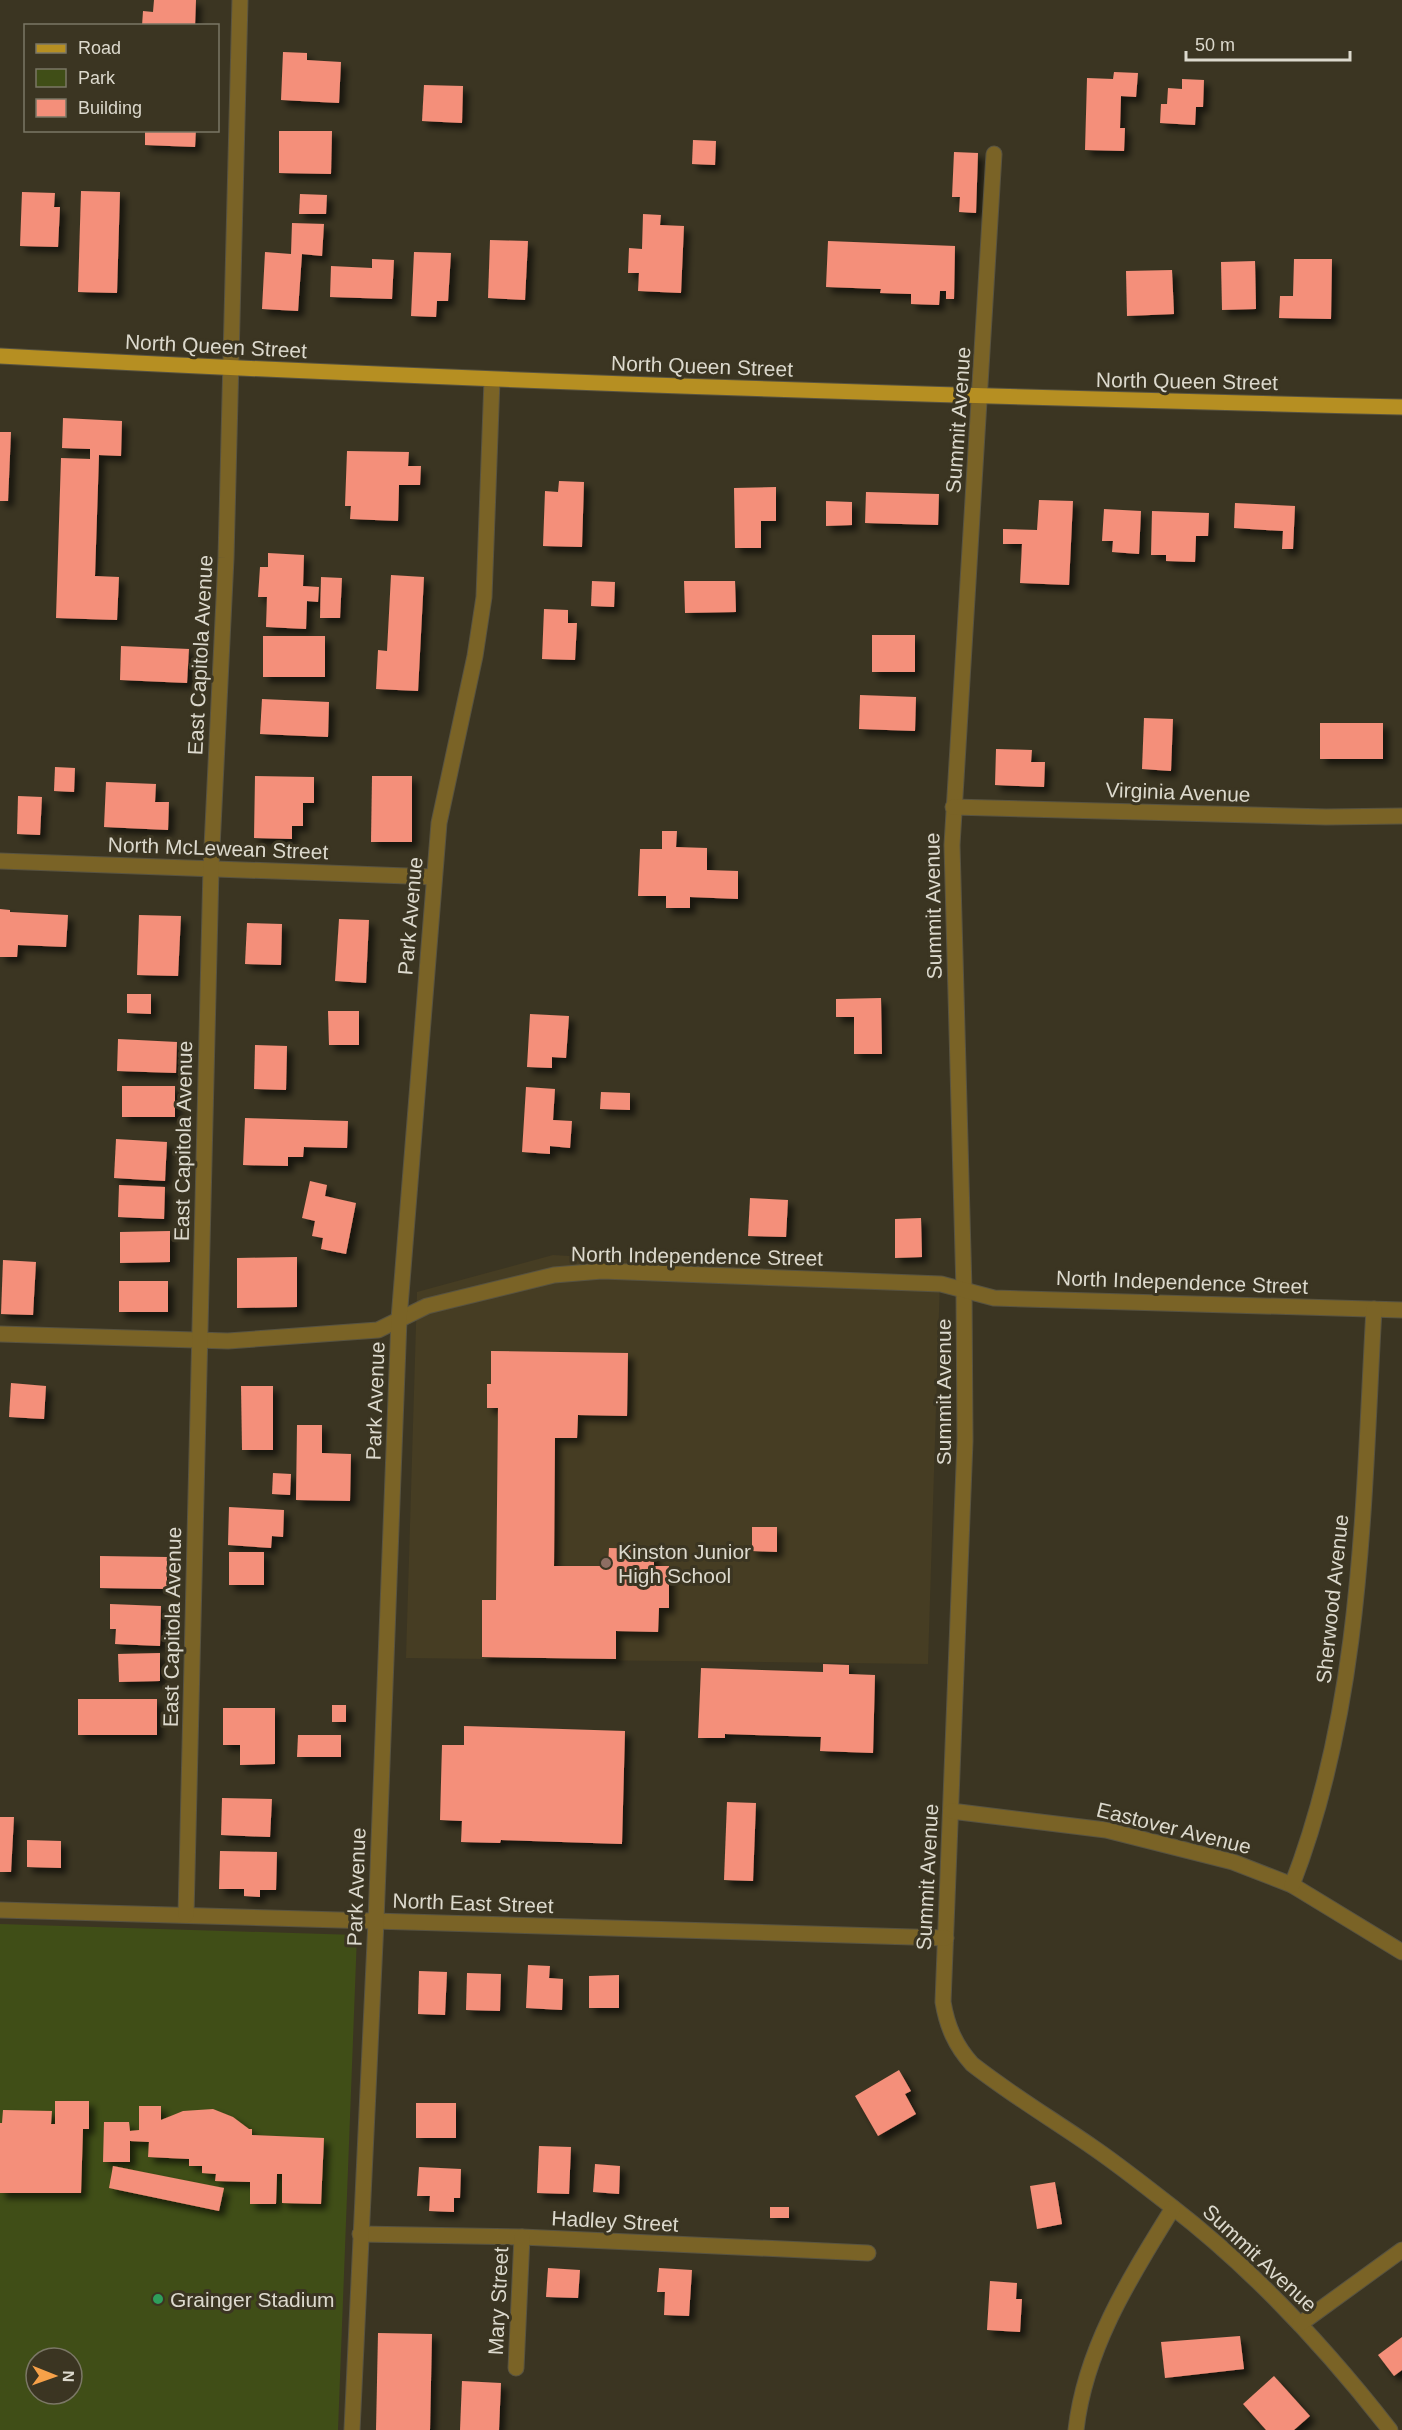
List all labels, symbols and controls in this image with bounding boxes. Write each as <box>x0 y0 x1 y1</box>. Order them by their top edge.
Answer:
legend <box>24 24 219 132</box>
scale bar <box>1186 24 1350 62</box>
text: 50 m <box>1195 35 1235 55</box>
text: Road <box>78 38 121 58</box>
text: Park <box>78 68 116 88</box>
text: Building <box>78 98 142 118</box>
street label: North Queen Street <box>124 330 308 362</box>
street label: Summit Avenue <box>941 346 975 494</box>
street label: North Queen Street <box>611 351 794 381</box>
street label: North Queen Street <box>1096 368 1278 394</box>
street label: East Capitola Avenue <box>183 554 217 756</box>
street label: Virginia Avenue <box>1105 778 1251 806</box>
street label: Summit Avenue <box>920 832 946 980</box>
street label: North McLewean Street <box>107 833 329 863</box>
street label: Park Avenue <box>393 856 427 976</box>
street label: East Capitola Avenue <box>170 1041 196 1241</box>
street label: North Independence Street <box>571 1242 823 1270</box>
street label: North Independence Street <box>1056 1266 1309 1298</box>
street label: Summit Avenue <box>932 1319 955 1465</box>
street label: Park Avenue <box>361 1341 389 1461</box>
street label: Sherwood Avenue <box>1312 1513 1352 1685</box>
street label: East Capitola Avenue <box>159 1527 185 1727</box>
place label: Kinston Junior High School <box>618 1540 751 1587</box>
marker: Kinston Junior High School <box>599 1556 613 1570</box>
street label: Eastover Avenue <box>1094 1798 1254 1858</box>
street label: Summit Avenue <box>912 1803 942 1951</box>
street label: Park Avenue <box>342 1827 370 1947</box>
street label: North East Street <box>392 1889 554 1917</box>
street label: Summit Avenue <box>1199 2200 1321 2316</box>
street label: Hadley Street <box>551 2206 679 2236</box>
street label: Mary Street <box>484 2246 512 2356</box>
place label: Grainger Stadium <box>170 2288 335 2311</box>
marker: Grainger Stadium <box>151 2292 165 2306</box>
north arrow <box>24 2346 84 2406</box>
text: N <box>60 2370 77 2382</box>

